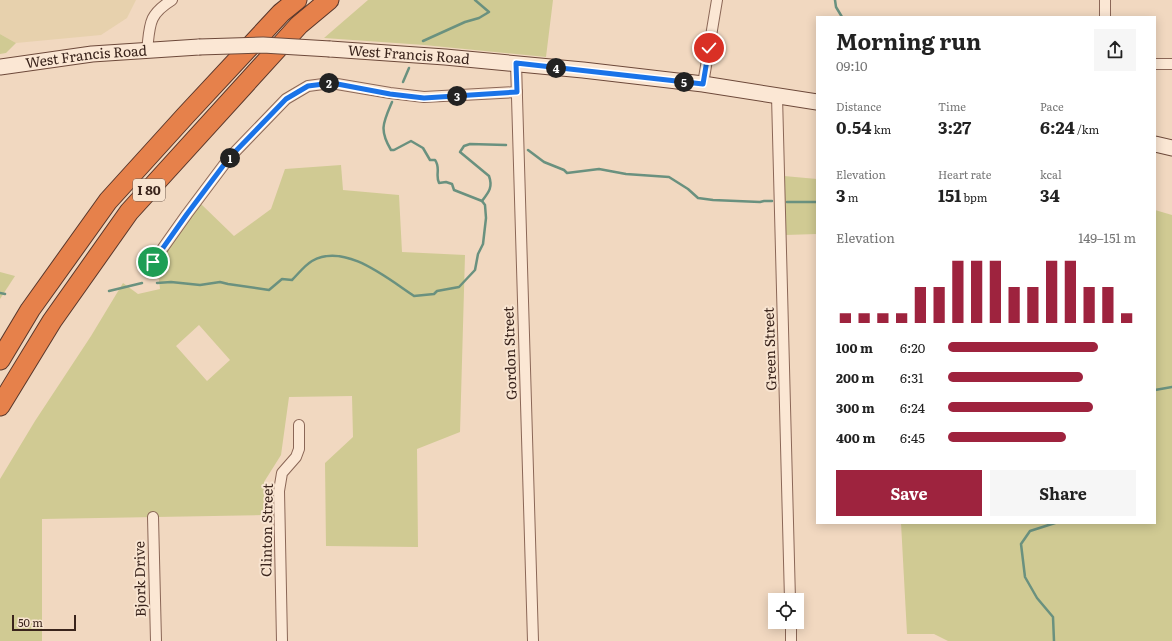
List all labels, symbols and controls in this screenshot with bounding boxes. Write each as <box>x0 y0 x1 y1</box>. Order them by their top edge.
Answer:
text: Morning run <box>836 24 981 57</box>
button: share <box>1094 29 1136 71</box>
pin <box>692 31 726 65</box>
icon: check <box>698 37 720 59</box>
street label: West Francis Road <box>24 39 148 72</box>
street label: West Francis Road <box>347 39 471 68</box>
text: 09:10 <box>836 56 867 75</box>
pin: 4 <box>546 58 566 78</box>
text: 4 <box>553 60 559 76</box>
pin: 5 <box>674 72 694 92</box>
pin: 2 <box>319 73 339 93</box>
text: 5 <box>681 74 687 90</box>
text: 2 <box>326 75 332 91</box>
pin: 3 <box>447 86 467 106</box>
text: 3 <box>454 88 460 104</box>
text: Distance <box>836 98 881 114</box>
text: Time <box>938 98 966 114</box>
text: Pace <box>1040 98 1064 114</box>
text: 0.54 <box>836 114 872 139</box>
text: 3:27 <box>938 114 971 139</box>
text: 6:24 <box>1040 114 1075 139</box>
text: km <box>872 121 891 137</box>
text: /km <box>1075 121 1099 137</box>
pin: 1 <box>220 148 240 168</box>
text: 1 <box>228 150 232 166</box>
text: Elevation <box>836 166 886 182</box>
text: Heart rate <box>938 166 991 182</box>
text: kcal <box>1040 166 1062 182</box>
road number: I 80 <box>133 179 165 201</box>
text: 3 <box>836 182 846 207</box>
text: 151 <box>938 182 961 207</box>
text: 34 <box>1040 182 1060 207</box>
text: m <box>846 189 858 205</box>
text: bpm <box>961 189 987 205</box>
text: Elevation <box>836 228 895 247</box>
text: 149–151 m <box>1078 228 1136 247</box>
pin <box>136 245 170 279</box>
icon: arrive <box>142 251 164 273</box>
street label: Gordon Street <box>497 306 521 400</box>
street label: Green Street <box>758 307 780 391</box>
text: 100 m <box>836 338 873 357</box>
text: 6:20 <box>900 338 925 357</box>
text: 200 m <box>836 368 875 387</box>
text: 6:31 <box>900 368 924 387</box>
text: 300 m <box>836 398 875 417</box>
text: 6:24 <box>900 398 925 417</box>
text: 400 m <box>836 428 875 447</box>
text: 6:45 <box>900 428 925 447</box>
button: Save <box>836 470 982 516</box>
button: Share <box>990 470 1136 516</box>
street label: Clinton Street <box>255 483 277 577</box>
street label: Bjork Drive <box>128 541 150 617</box>
map controls <box>768 593 804 629</box>
button: locate <box>768 593 804 629</box>
scale bar <box>12 613 76 632</box>
text: 50 m <box>18 614 43 630</box>

